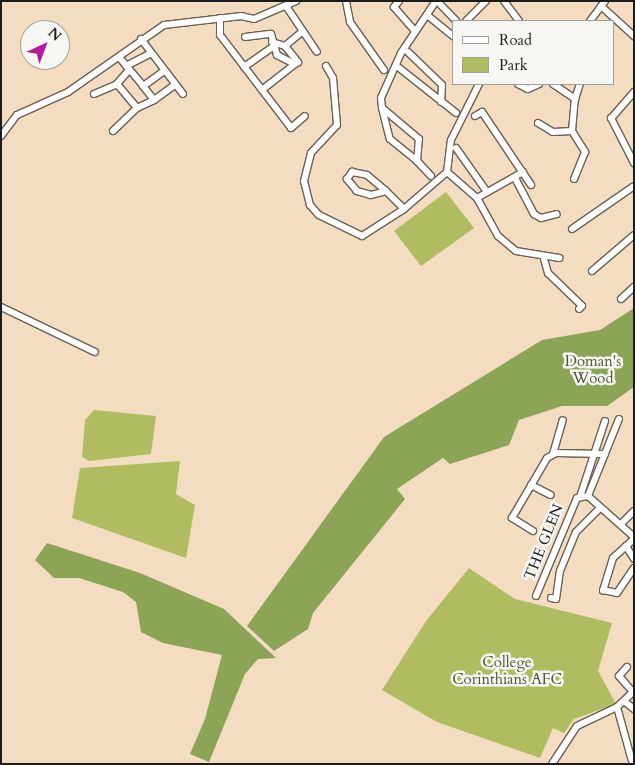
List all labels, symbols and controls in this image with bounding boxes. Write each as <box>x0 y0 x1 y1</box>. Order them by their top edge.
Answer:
north arrow <box>20 20 70 70</box>
legend <box>452 20 615 85</box>
text: N <box>44 23 66 45</box>
text: Road <box>499 30 532 50</box>
text: Park <box>499 55 528 75</box>
park label: Doman's Wood <box>565 352 621 387</box>
street label: THE GLEN <box>521 502 567 582</box>
park label: College Corinthians AFC <box>452 653 562 688</box>

